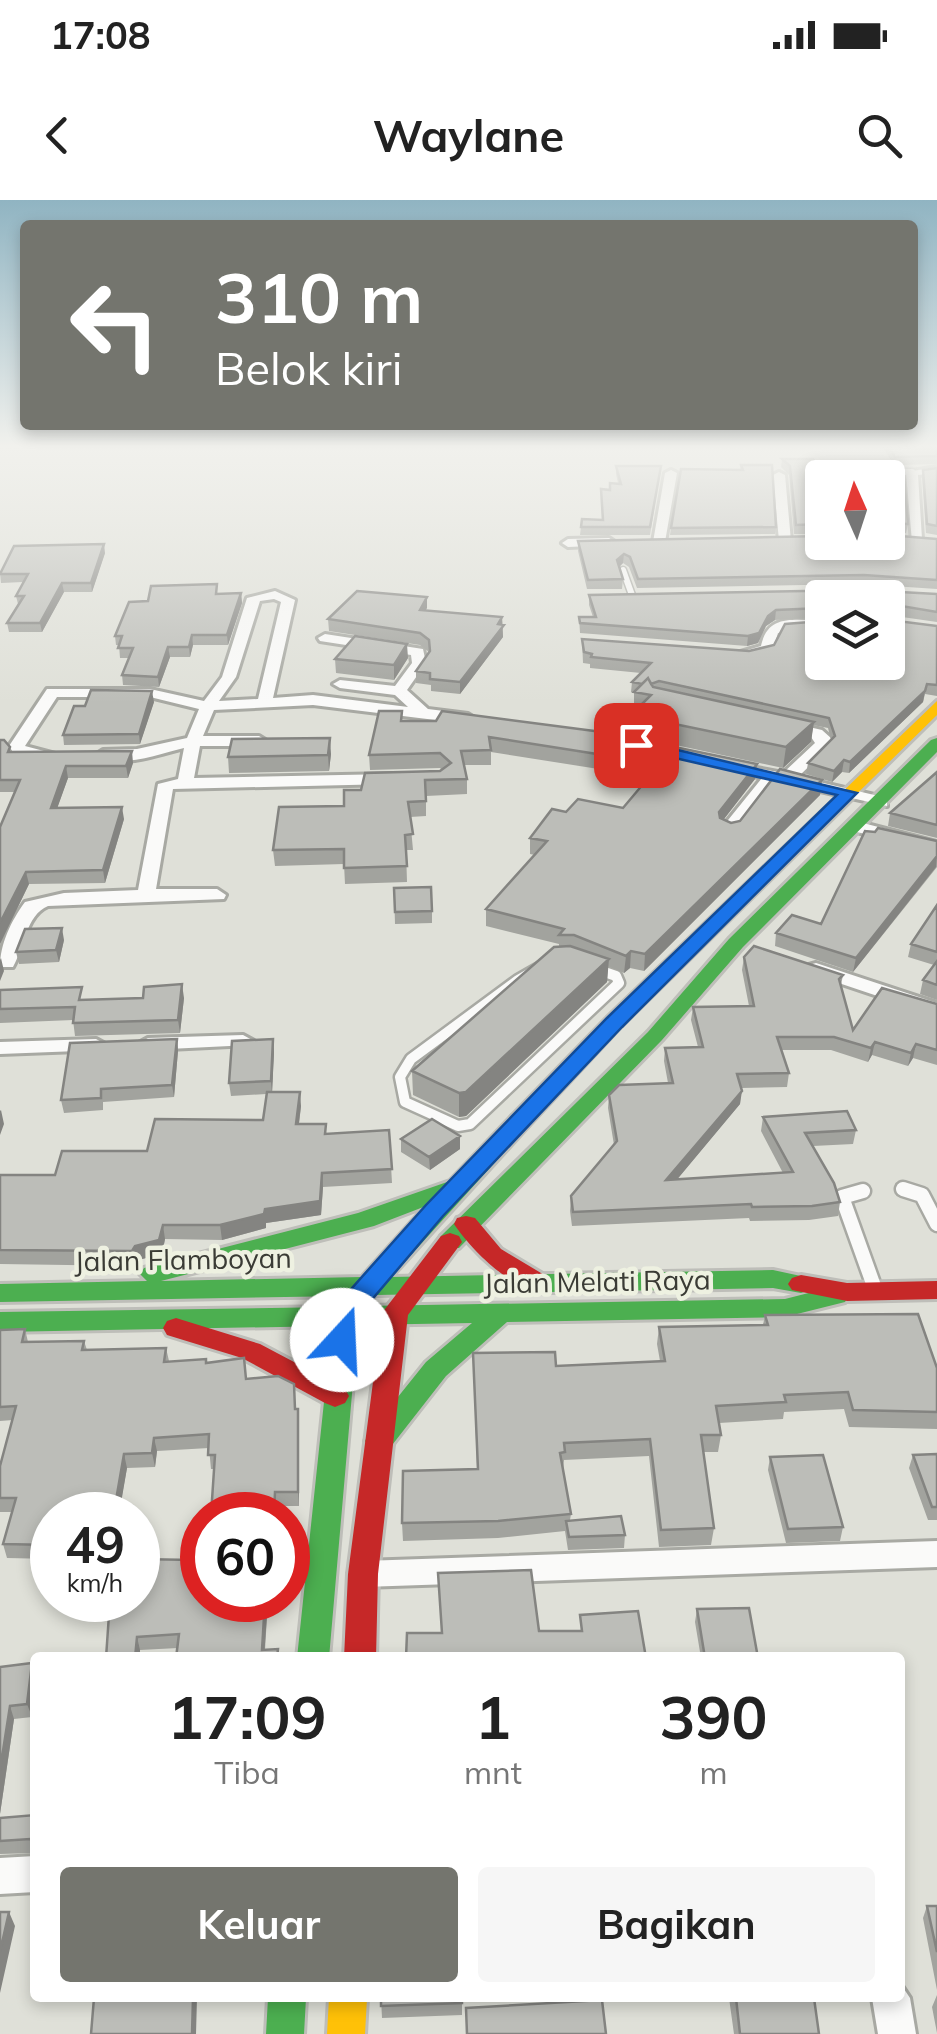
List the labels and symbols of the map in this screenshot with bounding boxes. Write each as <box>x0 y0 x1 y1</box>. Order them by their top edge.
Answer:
north arrow <box>805 460 905 560</box>
pin <box>594 703 679 788</box>
street label: Jalan Flamboyan <box>74 1240 292 1278</box>
street label: Jalan Melati Raya <box>483 1262 711 1300</box>
position arrow <box>290 1288 394 1392</box>
speed limit sign: 60 <box>180 1492 310 1622</box>

